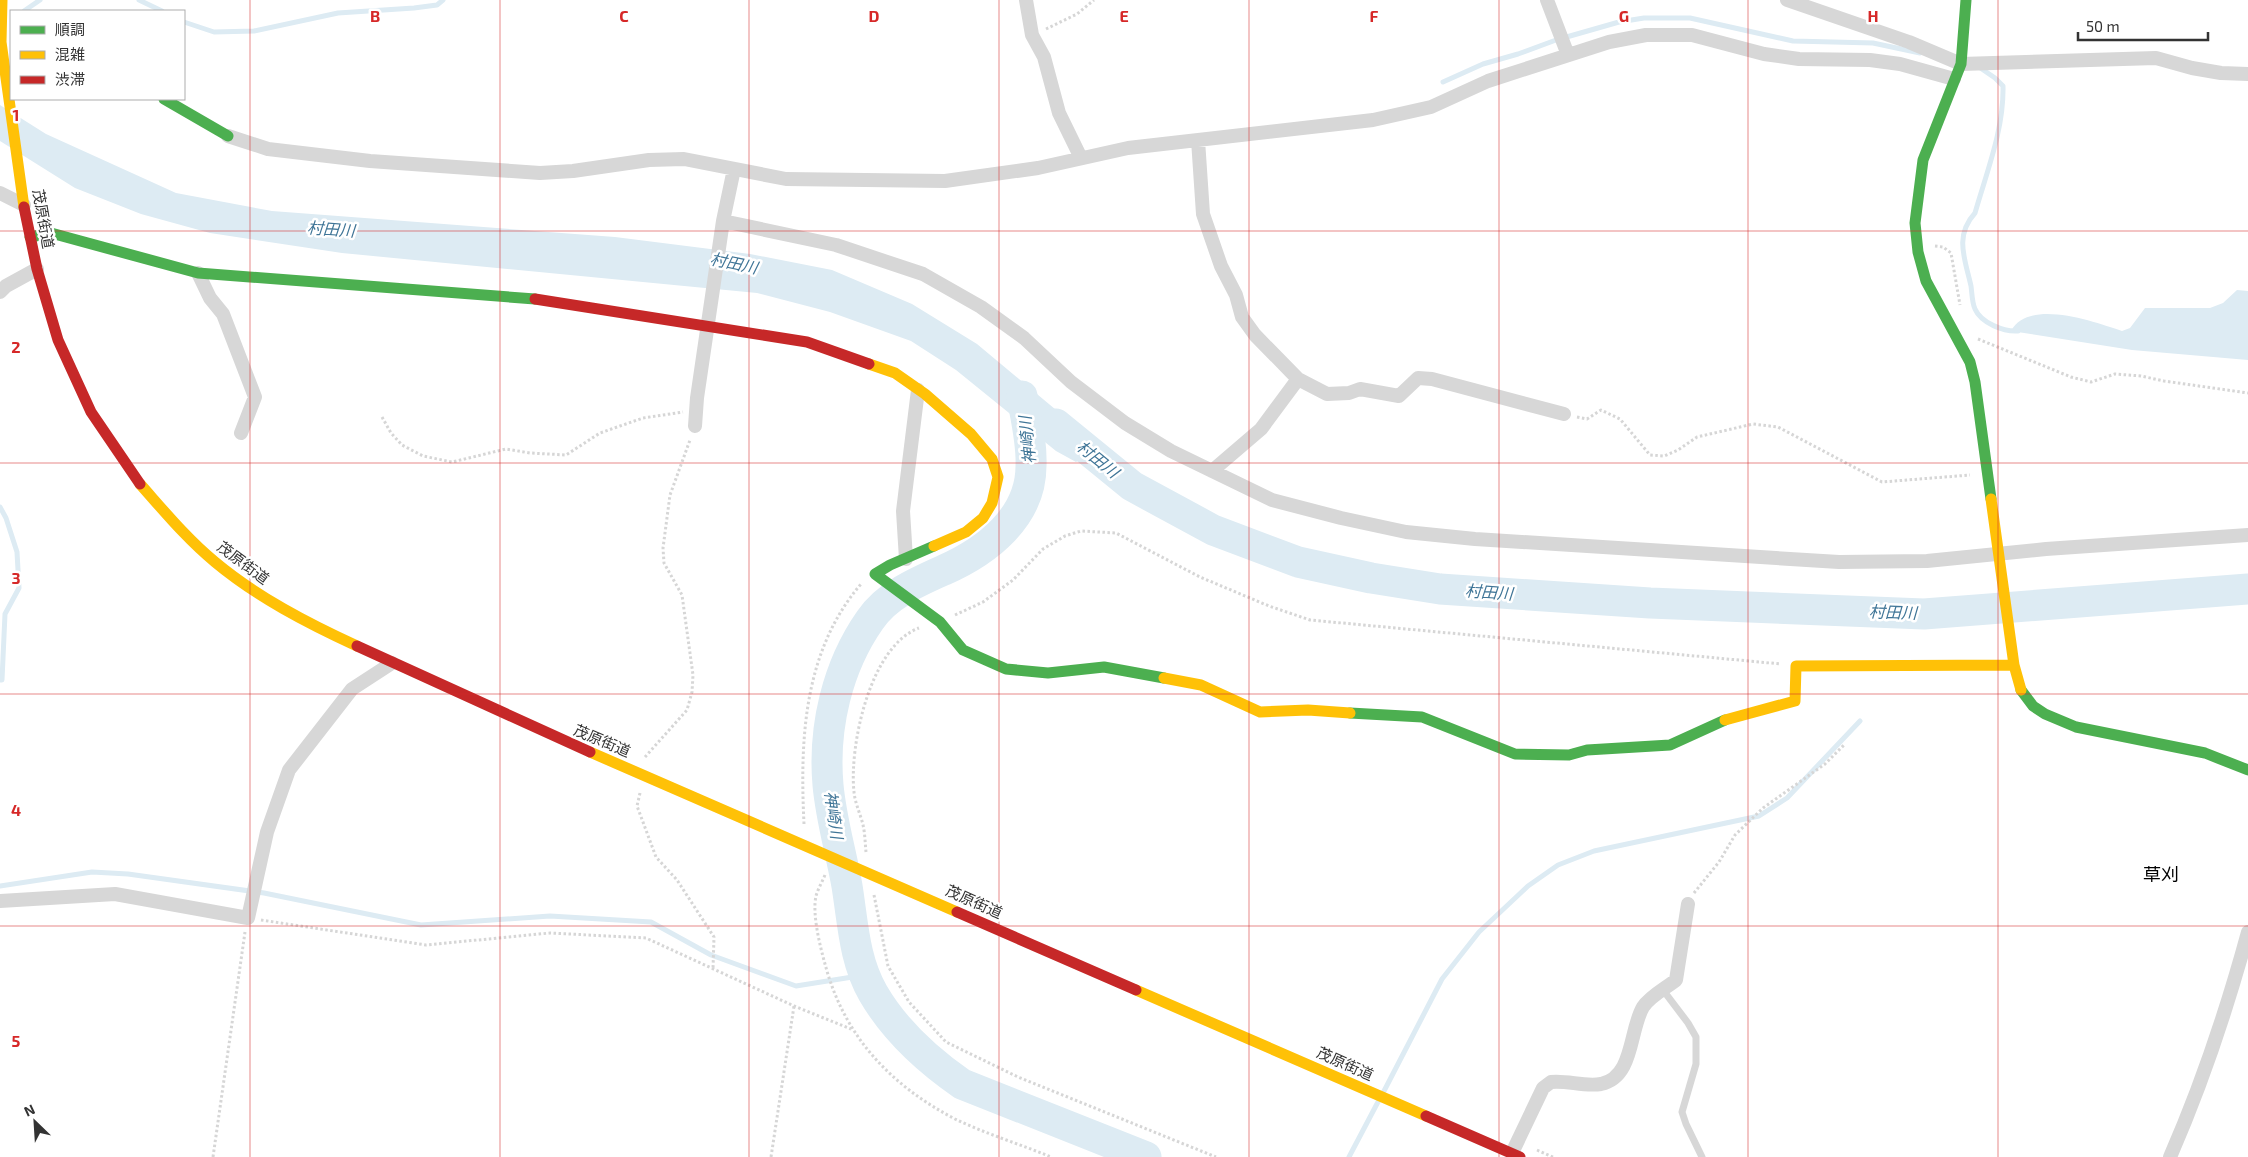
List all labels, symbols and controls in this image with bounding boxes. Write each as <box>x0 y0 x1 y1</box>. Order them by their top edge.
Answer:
text: B <box>370 6 380 25</box>
text: C <box>619 6 629 25</box>
text: D <box>869 6 880 25</box>
text: E <box>1119 6 1129 25</box>
text: F <box>1370 6 1379 25</box>
text: G <box>1619 6 1629 25</box>
text: H <box>1867 6 1879 25</box>
legend <box>10 10 185 100</box>
scale bar <box>2078 10 2208 42</box>
text: 50 m <box>2086 17 2120 35</box>
text: 順調 <box>55 20 85 38</box>
text: 混雑 <box>55 45 85 63</box>
text: 渋滞 <box>55 70 85 88</box>
text: 1 <box>13 105 19 124</box>
street label: 茂原街道 <box>30 188 58 250</box>
water label: 村田川 <box>306 217 358 240</box>
water label: 村田川 <box>709 248 762 277</box>
text: 2 <box>11 337 21 356</box>
water label: 神崎川 <box>1014 413 1038 465</box>
water label: 村田川 <box>1074 436 1124 482</box>
street label: 茂原街道 <box>214 537 273 587</box>
text: 3 <box>11 568 21 587</box>
water label: 村田川 <box>1464 580 1516 603</box>
water label: 村田川 <box>1869 601 1919 622</box>
street label: 茂原街道 <box>571 720 634 760</box>
water label: 神崎川 <box>822 790 848 842</box>
text: 4 <box>11 800 21 819</box>
district label: 草刈 <box>2143 863 2179 885</box>
street label: 茂原街道 <box>943 881 1005 922</box>
text: 5 <box>12 1031 21 1050</box>
street label: 茂原街道 <box>1314 1043 1376 1084</box>
north arrow <box>10 1097 60 1147</box>
text: N <box>21 1100 37 1120</box>

